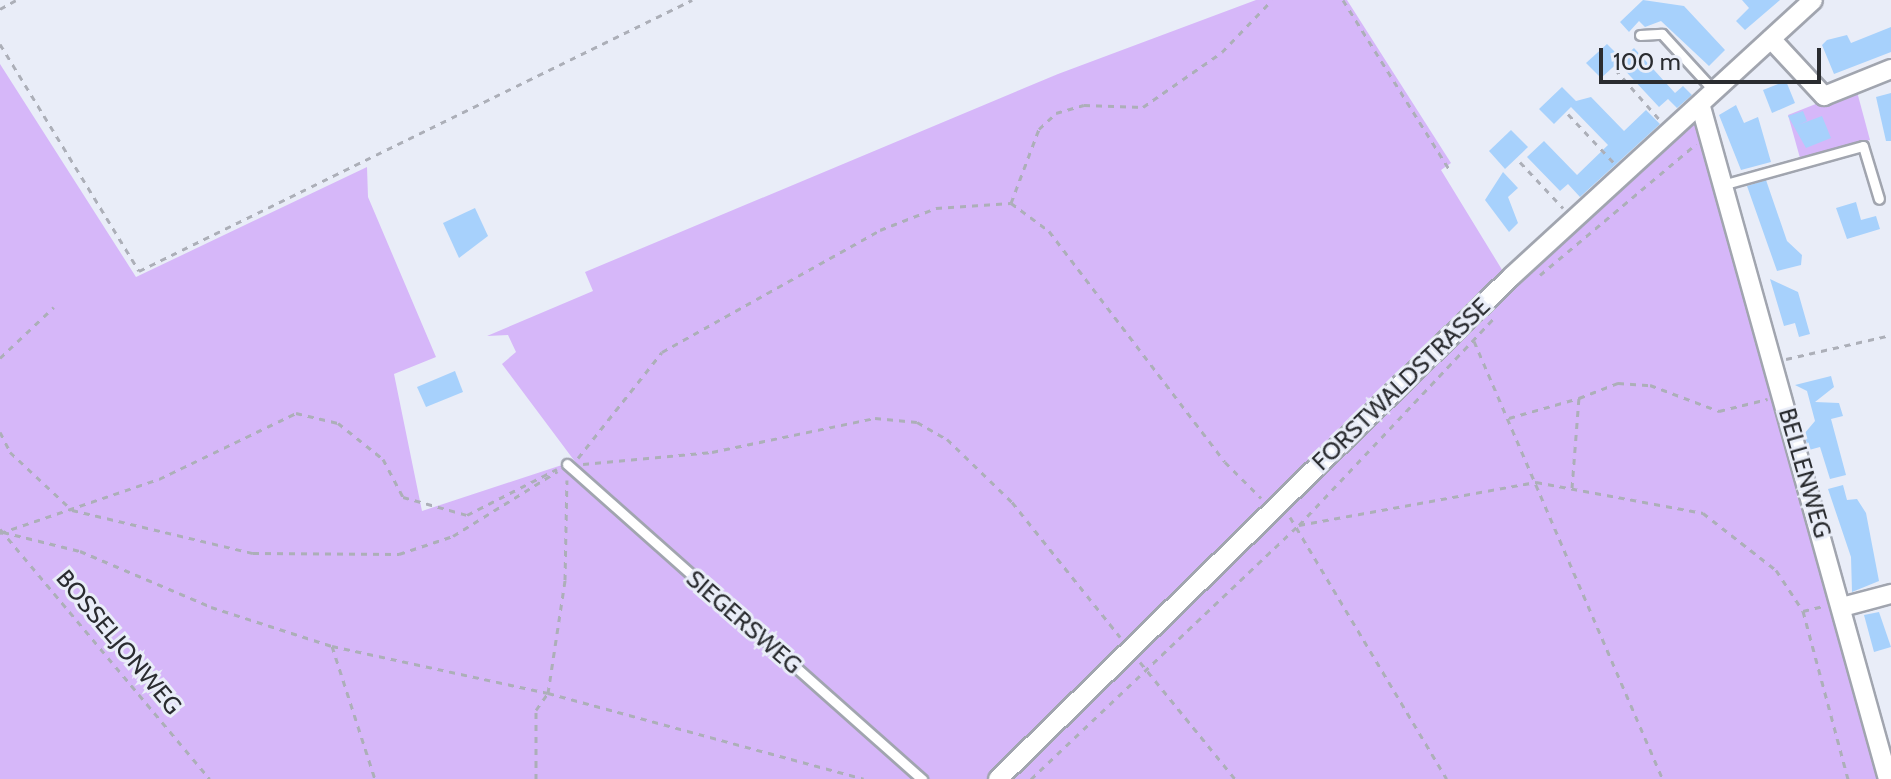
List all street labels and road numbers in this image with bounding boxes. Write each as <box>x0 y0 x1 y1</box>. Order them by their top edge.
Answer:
street label: FORSTWALDSTRASSE <box>1306 292 1496 476</box>
street label: BELLENWEG <box>1773 405 1837 541</box>
street label: BOSSELJONWEG <box>50 564 188 720</box>
street label: SIEGERSWEG <box>681 564 807 680</box>

